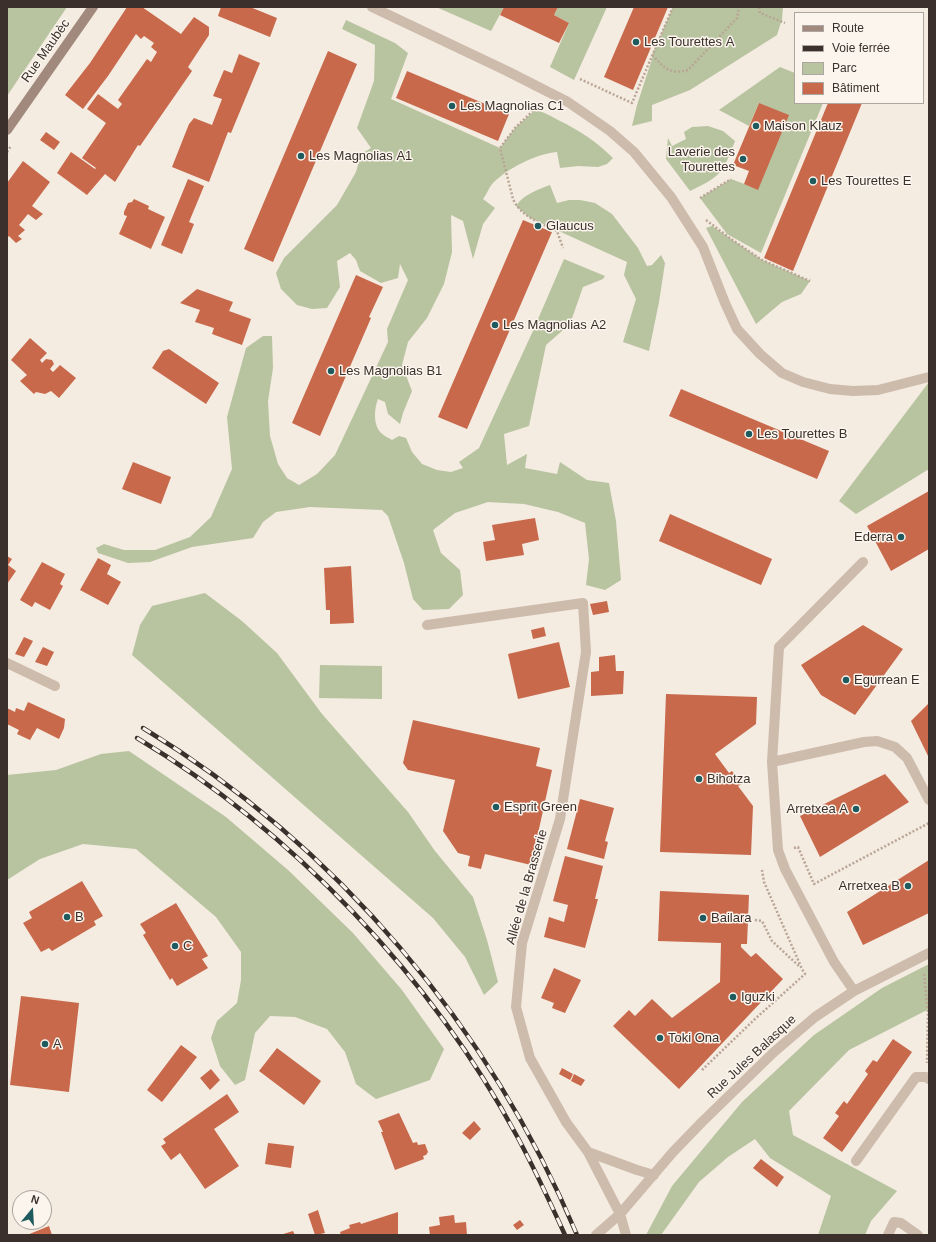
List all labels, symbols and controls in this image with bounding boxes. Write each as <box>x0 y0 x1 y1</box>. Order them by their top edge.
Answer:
legend <box>794 12 924 104</box>
street label: Rue Maubèc <box>18 16 74 86</box>
text: Route <box>832 21 864 35</box>
place label: Les Tourettes A <box>644 34 734 50</box>
marker: Les Tourettes A <box>631 37 641 47</box>
text: Voie ferrée <box>832 41 890 55</box>
text: Parc <box>832 61 857 75</box>
text: Bâtiment <box>832 81 879 95</box>
place label: Les Magnolias C1 <box>460 98 564 114</box>
marker: Les Magnolias C1 <box>447 101 457 111</box>
place label: Maison Klauz <box>764 118 842 134</box>
marker: Maison Klauz <box>751 121 761 131</box>
place label: Laverie des Tourettes <box>668 144 735 175</box>
place label: Les Magnolias A1 <box>309 148 412 164</box>
marker: Les Magnolias A1 <box>296 151 306 161</box>
marker: Laverie des Tourettes <box>738 154 748 164</box>
place label: Les Tourettes E <box>821 173 911 189</box>
marker: Les Tourettes E <box>808 176 818 186</box>
place label: Glaucus <box>546 218 594 234</box>
marker: Glaucus <box>533 221 543 231</box>
place label: Les Magnolias A2 <box>503 317 606 333</box>
marker: Les Magnolias A2 <box>490 320 500 330</box>
place label: Les Magnolias B1 <box>339 363 442 379</box>
marker: Les Magnolias B1 <box>326 366 336 376</box>
place label: Les Tourettes B <box>757 426 847 442</box>
marker: Les Tourettes B <box>744 429 754 439</box>
place label: Ederra <box>854 529 893 545</box>
marker: Ederra <box>896 532 906 542</box>
place label: Egurrean E <box>854 672 920 688</box>
marker: Egurrean E <box>841 675 851 685</box>
place label: Bihotza <box>707 771 750 787</box>
marker: Bihotza <box>694 774 704 784</box>
place label: Esprit Green <box>504 799 577 815</box>
place label: Arretxea A <box>787 801 848 817</box>
marker: Esprit Green <box>491 802 501 812</box>
marker: Arretxea A <box>851 804 861 814</box>
street label: Allée de la Brasserie <box>503 828 551 946</box>
place label: Arretxea B <box>839 878 900 894</box>
marker: Arretxea B <box>903 881 913 891</box>
place label: B <box>75 909 84 925</box>
place label: Bailara <box>711 910 751 926</box>
marker: B <box>62 912 72 922</box>
marker: Bailara <box>698 913 708 923</box>
place label: C <box>183 938 192 954</box>
marker: C <box>170 941 180 951</box>
place label: Iguzki <box>741 989 775 1005</box>
marker: Iguzki <box>728 992 738 1002</box>
street label: Rue Jules Balasque <box>704 1012 800 1102</box>
place label: Toki Ona <box>668 1030 719 1046</box>
marker: Toki Ona <box>655 1033 665 1043</box>
place label: A <box>53 1036 62 1052</box>
marker: A <box>40 1039 50 1049</box>
north arrow <box>12 1190 52 1230</box>
text: N <box>30 1193 41 1206</box>

